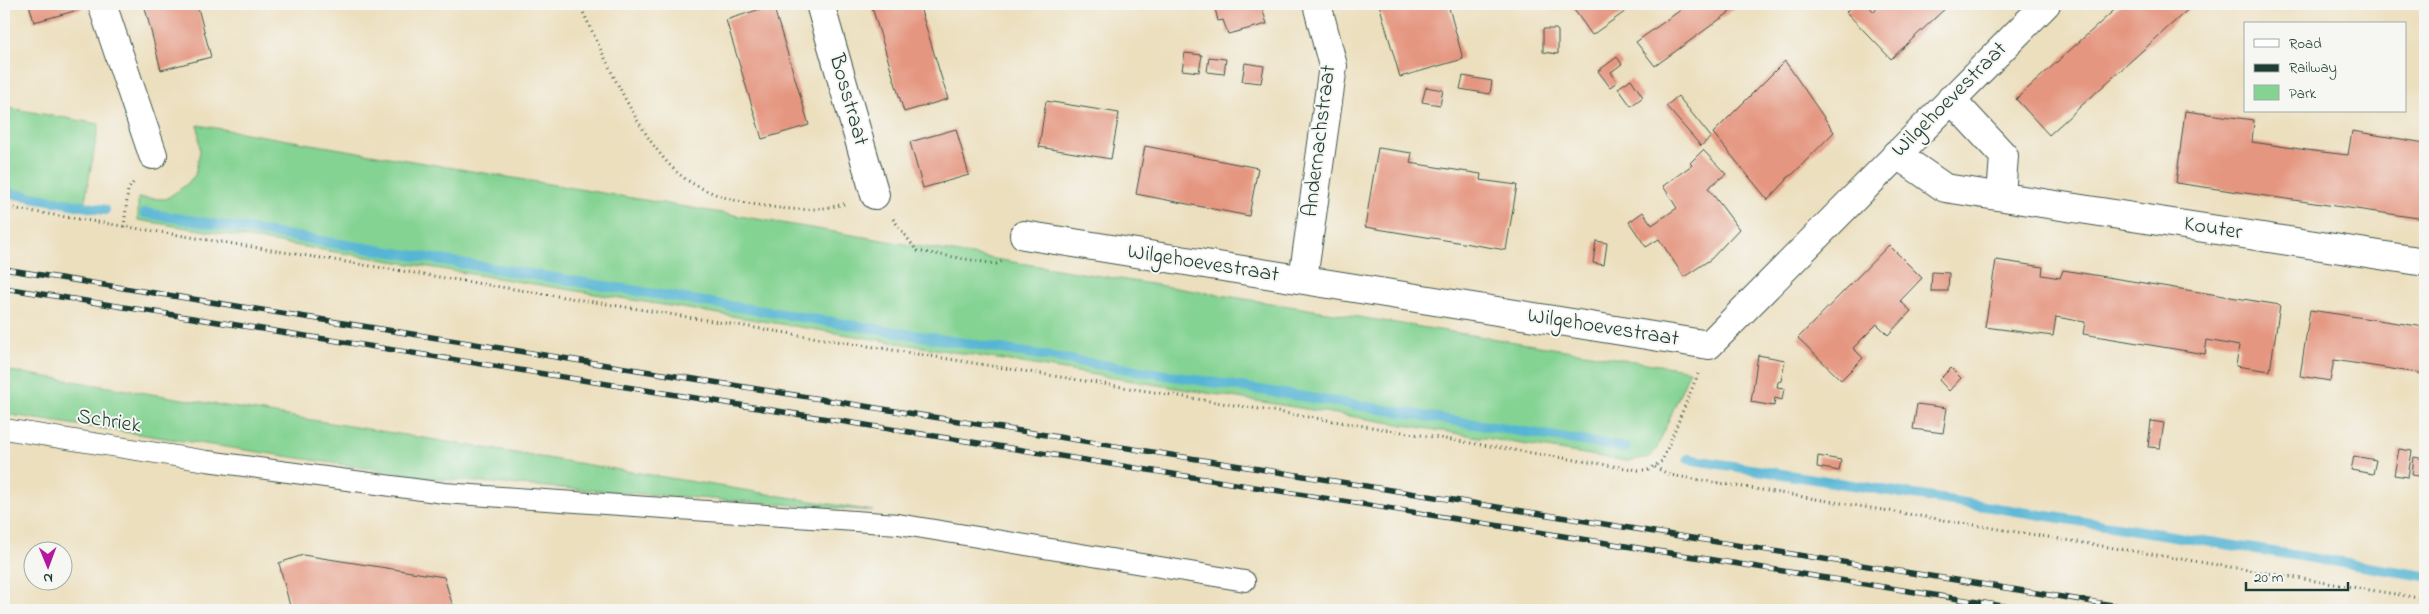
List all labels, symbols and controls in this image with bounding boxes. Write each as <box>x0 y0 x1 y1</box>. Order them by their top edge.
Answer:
legend <box>2244 22 2406 112</box>
text: Road <box>2289 33 2322 55</box>
street label: Wilgehoevestraat <box>1885 34 2016 166</box>
street label: Bosstraat <box>819 49 877 150</box>
text: Railway <box>2289 57 2337 80</box>
street label: Andernachstraat <box>1295 63 1345 219</box>
text: Park <box>2289 83 2317 105</box>
street label: Kouter <box>2182 209 2245 249</box>
street label: Wilgehoevestraat <box>1125 236 1282 293</box>
street label: Wilgehoevestraat <box>1525 300 1682 357</box>
street label: Schriek <box>75 401 144 443</box>
north arrow <box>22 542 72 592</box>
scale bar <box>2246 559 2349 591</box>
text: N <box>43 567 53 588</box>
text: 20 m <box>2254 567 2284 589</box>

